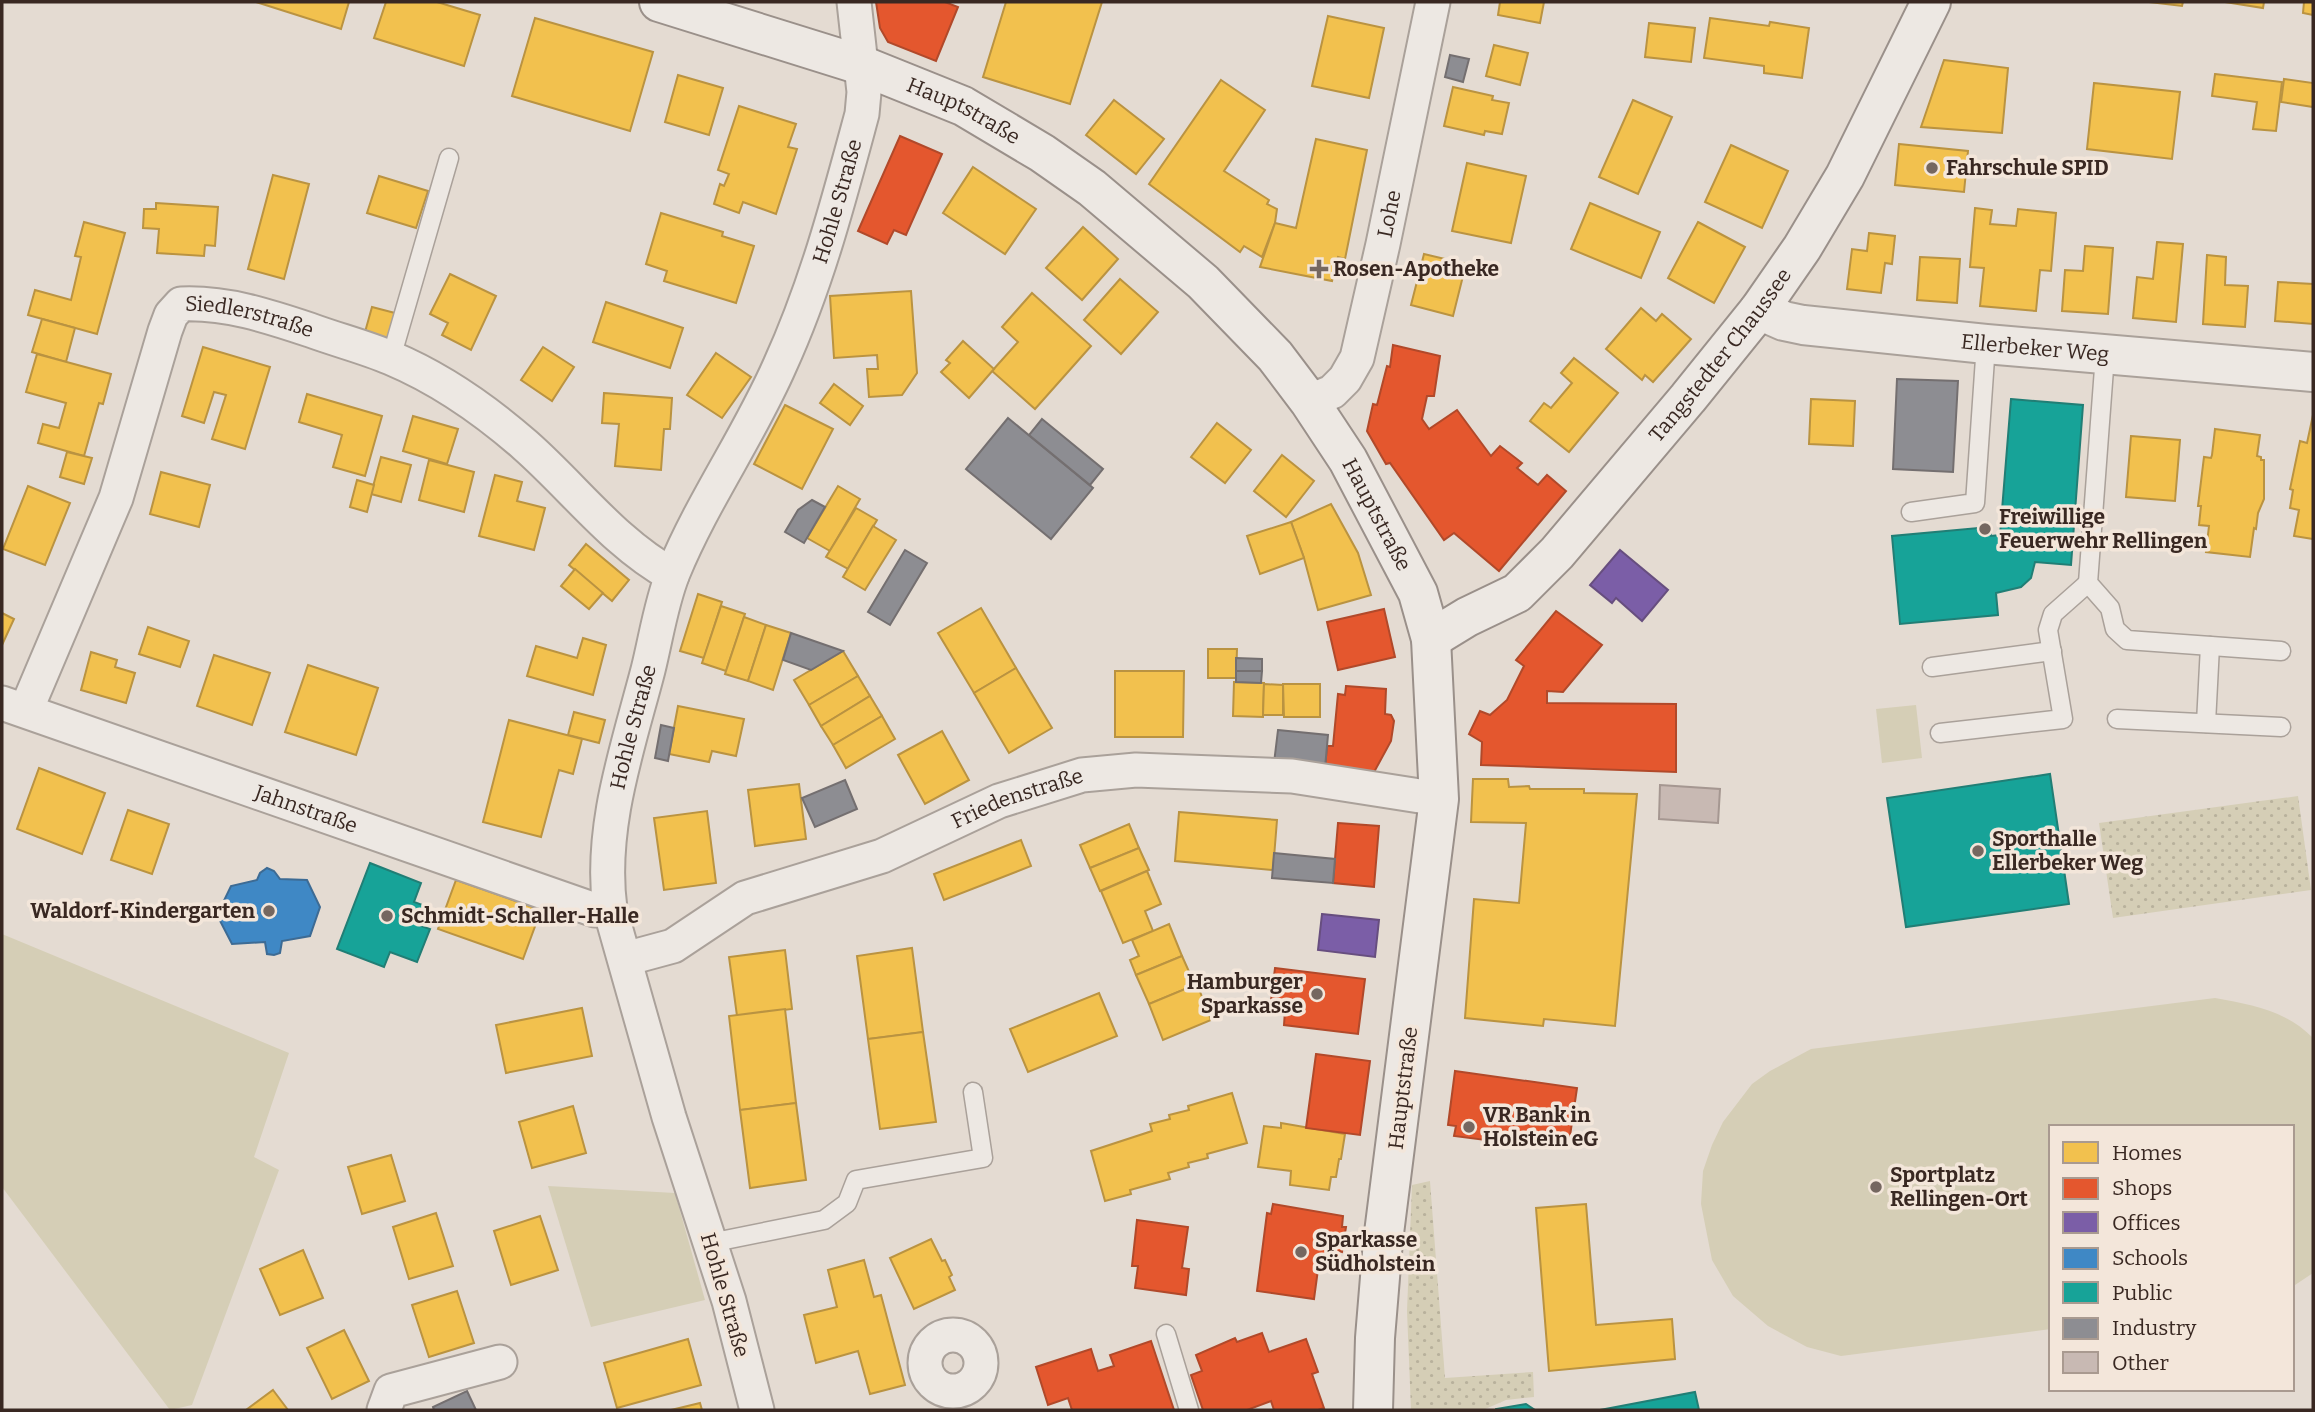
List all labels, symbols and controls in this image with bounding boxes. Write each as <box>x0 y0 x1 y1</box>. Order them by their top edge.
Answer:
street label: Hauptstraße <box>903 72 1025 150</box>
street label: Hohle Straße <box>807 136 868 267</box>
place label: Fahrschule SPID <box>1946 155 2109 181</box>
marker: Fahrschule SPID <box>1924 160 1940 176</box>
street label: Lohe <box>1372 188 1407 240</box>
place label: Rosen-Apotheke <box>1333 256 1499 282</box>
marker: Rosen-Apotheke <box>1311 261 1327 277</box>
street label: Tangstedter Chaussee <box>1644 263 1797 447</box>
street label: Siedlerstraße <box>185 291 317 343</box>
street label: Ellerbeker Weg <box>1960 328 2111 368</box>
street label: Hauptstraße <box>1336 454 1417 575</box>
place label: Freiwillige Feuerwehr Rellingen <box>1999 504 2208 554</box>
marker: Freiwillige Feuerwehr Rellingen <box>1977 521 1993 537</box>
street label: Hohle Straße <box>604 662 662 792</box>
street label: Friedenstraße <box>947 763 1086 834</box>
street label: Jahnstraße <box>250 779 361 839</box>
place label: Sporthalle Ellerbeker Weg <box>1992 826 2143 876</box>
marker: Sporthalle Ellerbeker Weg <box>1970 843 1986 859</box>
place label: Waldorf-Kindergarten <box>30 898 255 924</box>
marker: Waldorf-Kindergarten <box>261 903 277 919</box>
place label: Schmidt-Schaller-Halle <box>401 903 639 929</box>
marker: Schmidt-Schaller-Halle <box>379 908 395 924</box>
place label: Hamburger Sparkasse <box>1187 969 1303 1019</box>
marker: Hamburger Sparkasse <box>1309 986 1325 1002</box>
street label: Hauptstraße <box>1383 1025 1423 1151</box>
place label: VR Bank in Holstein eG <box>1483 1102 1598 1152</box>
marker: VR Bank in Holstein eG <box>1461 1119 1477 1135</box>
legend <box>2049 1125 2294 1391</box>
text: Homes <box>2112 1140 2182 1166</box>
place label: Sportplatz Rellingen-Ort <box>1890 1162 2028 1212</box>
text: Shops <box>2112 1175 2172 1201</box>
marker: Sportplatz Rellingen-Ort <box>1868 1179 1884 1195</box>
text: Offices <box>2112 1210 2181 1236</box>
place label: Sparkasse Südholstein <box>1315 1227 1436 1277</box>
street label: Hohle Straße <box>695 1230 755 1360</box>
marker: Sparkasse Südholstein <box>1293 1244 1309 1260</box>
text: Schools <box>2112 1245 2188 1271</box>
text: Public <box>2112 1280 2173 1306</box>
text: Industry <box>2112 1315 2197 1341</box>
text: Other <box>2112 1350 2169 1376</box>

